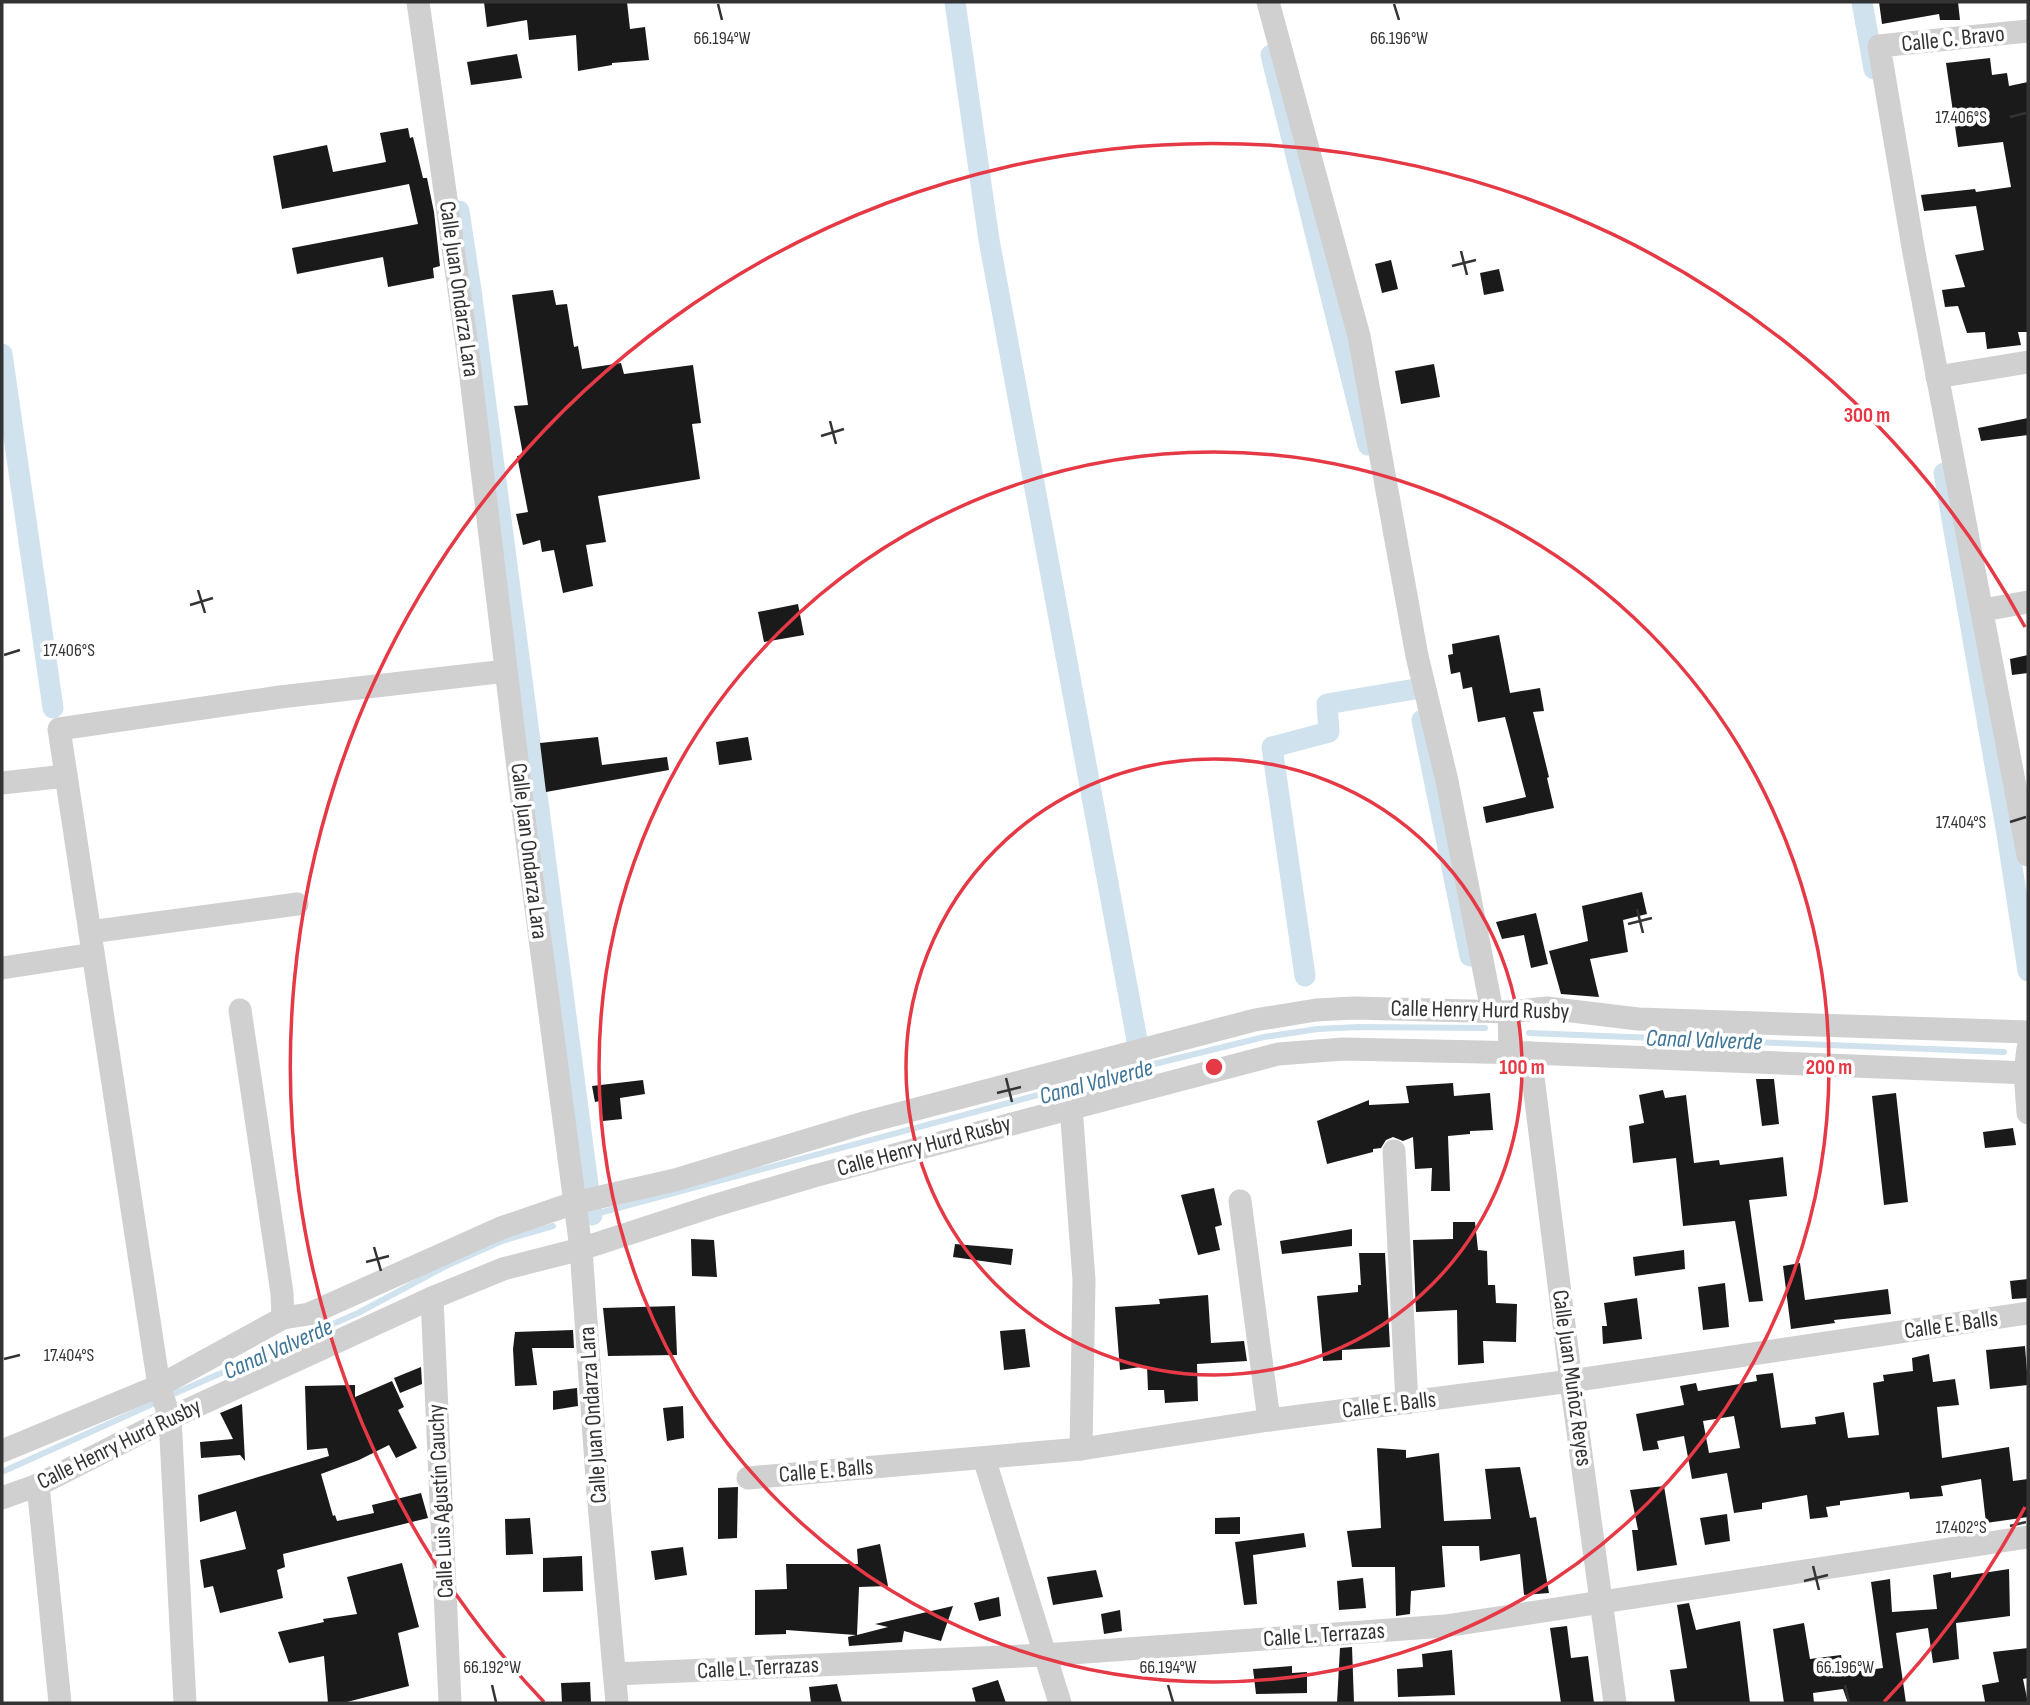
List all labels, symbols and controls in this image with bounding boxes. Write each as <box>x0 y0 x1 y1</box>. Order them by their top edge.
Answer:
street label: Calle C. Bravo <box>1900 20 2006 58</box>
text: 66.194°W <box>693 28 751 49</box>
text: 66.196°W <box>1370 28 1428 49</box>
text: 17.406°S <box>1935 107 1987 128</box>
street label: Calle Juan Ondarza Lara <box>433 199 485 379</box>
text: 300 m <box>1844 403 1890 428</box>
text: 17.406°S <box>43 640 95 661</box>
street label: Calle Juan Ondarza Lara <box>504 761 554 941</box>
text: 17.404°S <box>1936 812 1987 833</box>
street label: Calle Henry Hurd Rusby <box>1390 994 1570 1026</box>
water label: Canal Valverde <box>1645 1023 1763 1057</box>
water label: Canal Valverde <box>1036 1053 1156 1111</box>
centre of rings <box>1202 1055 1226 1079</box>
text: 100 m <box>1499 1055 1545 1080</box>
text: 200 m <box>1806 1055 1852 1080</box>
street label: Calle Henry Hurd Rusby <box>834 1109 1014 1183</box>
street label: Calle Juan Muñoz Reyes <box>1546 1288 1598 1468</box>
street label: Calle E. Balls <box>1902 1305 2000 1345</box>
water label: Canal Valverde <box>219 1312 337 1386</box>
street label: Calle Juan Ondarza Lara <box>573 1326 613 1504</box>
text: 17.404°S <box>44 1345 95 1366</box>
street label: Calle E. Balls <box>1340 1385 1438 1425</box>
street label: Calle Henry Hurd Rusby <box>33 1392 206 1496</box>
street label: Calle Luis Agustín Cauchy <box>422 1403 460 1599</box>
street label: Calle E. Balls <box>778 1453 874 1489</box>
text: 17.402°S <box>1935 1517 1987 1538</box>
street label: Calle L. Terrazas <box>1262 1617 1386 1653</box>
street label: Calle L. Terrazas <box>696 1651 820 1685</box>
text: 66.192°W <box>463 1657 521 1678</box>
text: 66.194°W <box>1139 1657 1197 1678</box>
text: 66.196°W <box>1816 1657 1874 1678</box>

